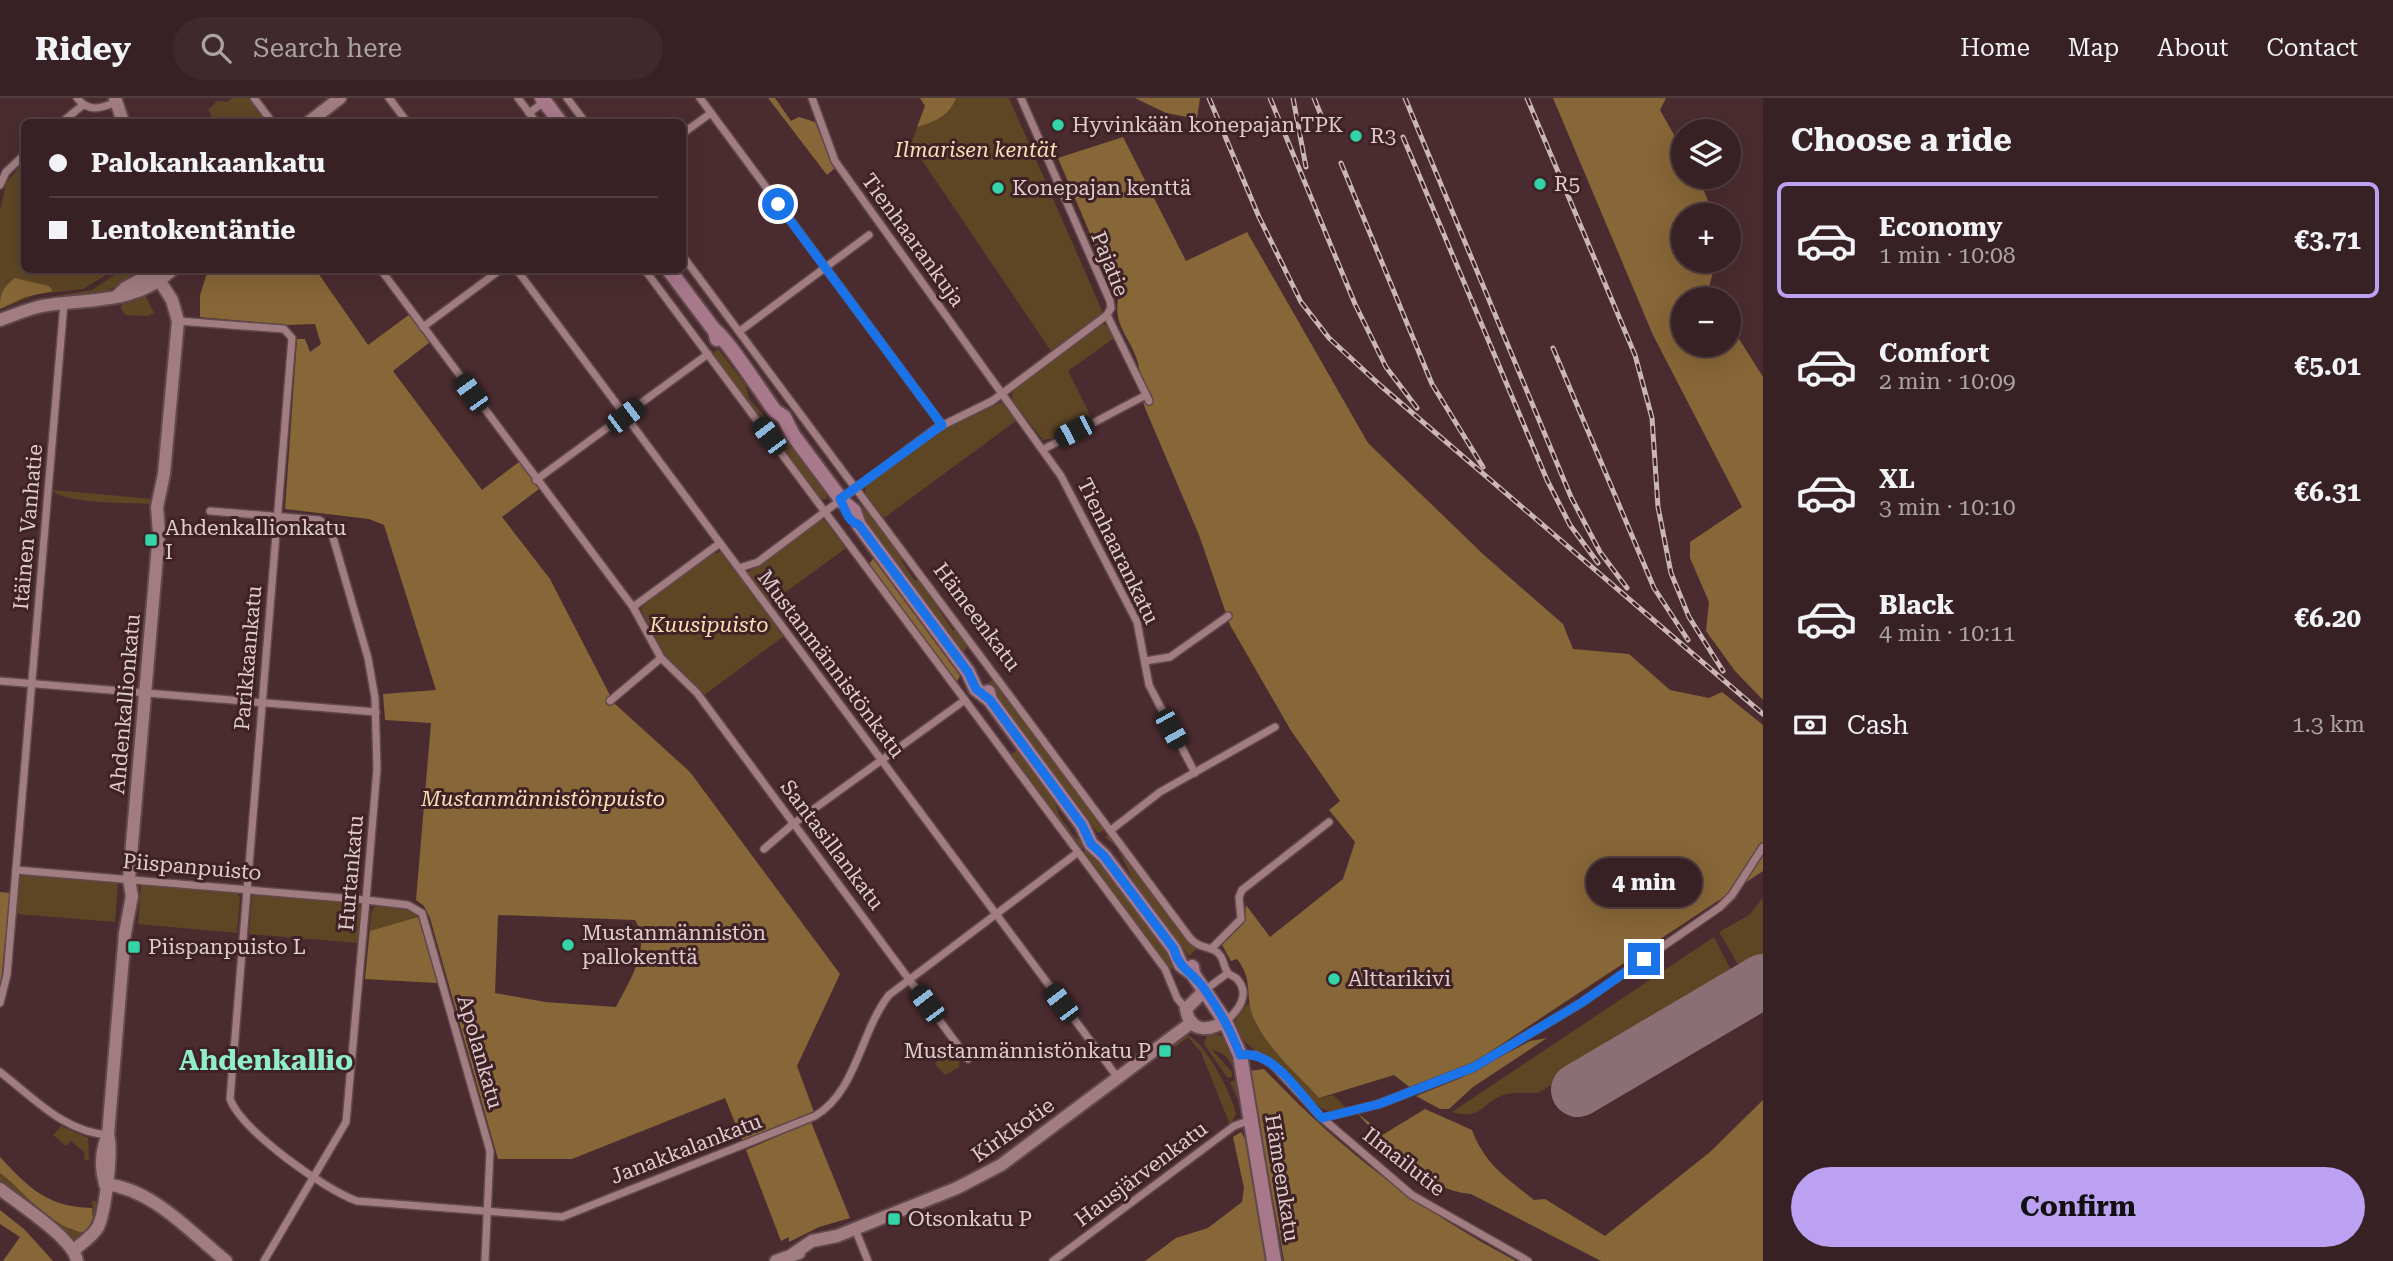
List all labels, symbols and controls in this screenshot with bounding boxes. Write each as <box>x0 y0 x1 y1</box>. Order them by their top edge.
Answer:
search box <box>173 17 663 80</box>
text: Ridey <box>35 29 131 68</box>
icon: search <box>197 29 235 67</box>
text: Search here <box>253 33 402 63</box>
text: Home <box>1960 34 2030 62</box>
text: Map <box>2068 34 2119 62</box>
text: About <box>2157 34 2228 62</box>
text: Contact <box>2266 34 2358 62</box>
place label: Hyvinkään konepajan TPK <box>1072 113 1343 137</box>
marker: Hyvinkään konepajan TPK <box>1050 117 1066 133</box>
map controls <box>1671 119 1741 357</box>
button: layers <box>1671 119 1741 189</box>
text: Choose a ride <box>1791 121 2012 159</box>
place label: R3 <box>1370 124 1396 148</box>
marker: R3 <box>1348 128 1364 144</box>
park label: Ilmarisen kentät <box>894 138 1057 162</box>
text: Palokankaankatu <box>91 148 325 178</box>
street label: Tienhaarankuja <box>857 169 970 312</box>
place label: R5 <box>1554 172 1580 196</box>
place label: Konepajan kenttä <box>1012 176 1192 200</box>
marker: R5 <box>1532 176 1548 192</box>
marker: Konepajan kenttä <box>990 180 1006 196</box>
route start <box>762 188 794 220</box>
button: + <box>1671 203 1741 273</box>
icon: car <box>1795 209 1858 272</box>
text: Economy <box>1879 212 2002 242</box>
text: Lentokentäntie <box>91 215 296 245</box>
text: €3.71 <box>2295 225 2361 255</box>
street label: Pajatie <box>1086 228 1134 300</box>
text: 1 min · 10:08 <box>1879 242 2016 269</box>
button: − <box>1671 287 1741 357</box>
icon: car <box>1795 335 1858 398</box>
text: Comfort <box>1879 338 1989 368</box>
text: €5.01 <box>2295 351 2361 381</box>
text: 2 min · 10:09 <box>1879 368 2016 395</box>
car <box>451 370 492 416</box>
car <box>602 395 649 437</box>
car <box>1051 412 1098 450</box>
car <box>748 413 791 459</box>
street label: Itäinen Vanhatie <box>9 443 47 611</box>
icon: car <box>1795 461 1858 524</box>
text: XL <box>1879 464 1915 494</box>
street label: Tienhaarankatu <box>1072 474 1164 628</box>
text: €6.31 <box>2295 477 2361 507</box>
text: 3 min · 10:10 <box>1879 494 2016 521</box>
place label: Ahdenkallionkatu I <box>165 516 346 564</box>
marker: Ahdenkallionkatu I <box>143 532 159 548</box>
street label: Hämeenkatu <box>929 558 1025 676</box>
street label: Mustanmännistönkatu <box>753 566 909 762</box>
street label: Parikkaankatu <box>230 584 266 732</box>
icon: car <box>1795 587 1858 650</box>
text: Black <box>1879 590 1954 620</box>
text: €6.20 <box>2295 603 2361 633</box>
street label: Ahdenkallionkatu <box>105 613 145 795</box>
park label: Kuusipuisto <box>649 613 768 637</box>
text: 4 min · 10:11 <box>1879 620 2016 647</box>
car <box>1152 706 1191 752</box>
icon: cash <box>1791 706 1829 744</box>
text: Cash <box>1847 710 1909 740</box>
text: 1.3 km <box>2292 711 2365 738</box>
street label: Santasillankatu <box>775 775 889 915</box>
park label: Mustanmännistönpuisto <box>420 787 665 811</box>
street label: Hurtankatu <box>334 814 368 932</box>
street label: Piispanpuisto <box>121 849 263 885</box>
callout: 4 min <box>1586 858 1702 906</box>
text: 4 min <box>1612 869 1676 896</box>
place label: Mustanmännistön pallokenttä <box>582 921 767 969</box>
place label: Piispanpuisto L <box>148 935 306 959</box>
marker: Mustanmännistön pallokenttä <box>560 937 576 953</box>
marker: Piispanpuisto L <box>126 939 142 955</box>
route end <box>1628 943 1660 975</box>
place label: Alttarikivi <box>1348 967 1451 991</box>
marker: Alttarikivi <box>1326 971 1342 987</box>
car <box>1040 980 1083 1026</box>
car <box>906 981 949 1027</box>
street label: Apolankatu <box>452 992 508 1112</box>
place label: Mustanmännistönkatu P <box>904 1039 1151 1063</box>
marker: Mustanmännistönkatu P <box>1157 1043 1173 1059</box>
district label: Ahdenkallio <box>179 1044 353 1077</box>
street label: Kirkkotie <box>967 1093 1059 1167</box>
street label: Janakkalankatu <box>607 1109 765 1189</box>
street label: Hämeenkatu <box>1260 1112 1304 1244</box>
street label: Hausjärvenkatu <box>1070 1116 1212 1232</box>
street label: Ilmailutie <box>1358 1123 1450 1201</box>
button: Confirm <box>1791 1167 2365 1247</box>
place label: Otsonkatu P <box>908 1207 1032 1231</box>
marker: Otsonkatu P <box>886 1211 902 1227</box>

